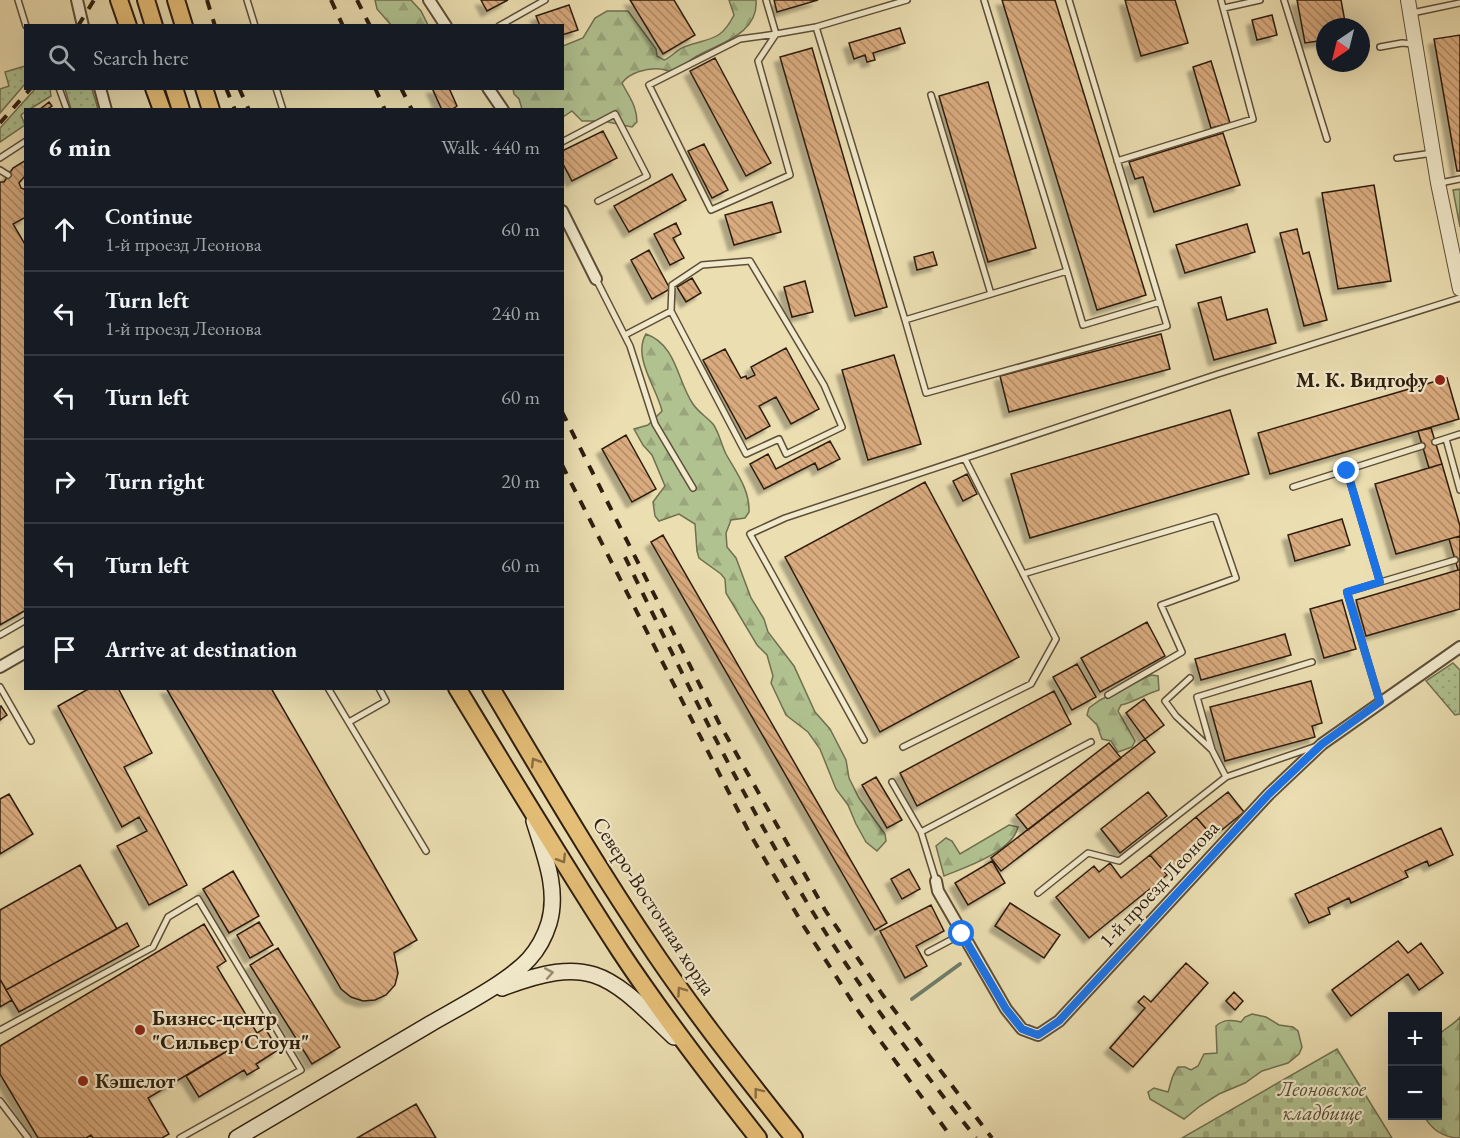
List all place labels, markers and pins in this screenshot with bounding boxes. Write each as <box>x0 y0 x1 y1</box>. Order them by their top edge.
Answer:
place label: М. К. Видгофу <box>1296 366 1429 393</box>
marker: М. К. Видгофу <box>1433 373 1447 387</box>
place label: Бизнес-центр "Сильвер Стоун" <box>152 1004 309 1055</box>
marker: Бизнес-центр "Сильвер Стоун" <box>133 1023 147 1037</box>
place label: Кэшелот <box>95 1067 176 1094</box>
marker: Кэшелот <box>76 1074 90 1088</box>

